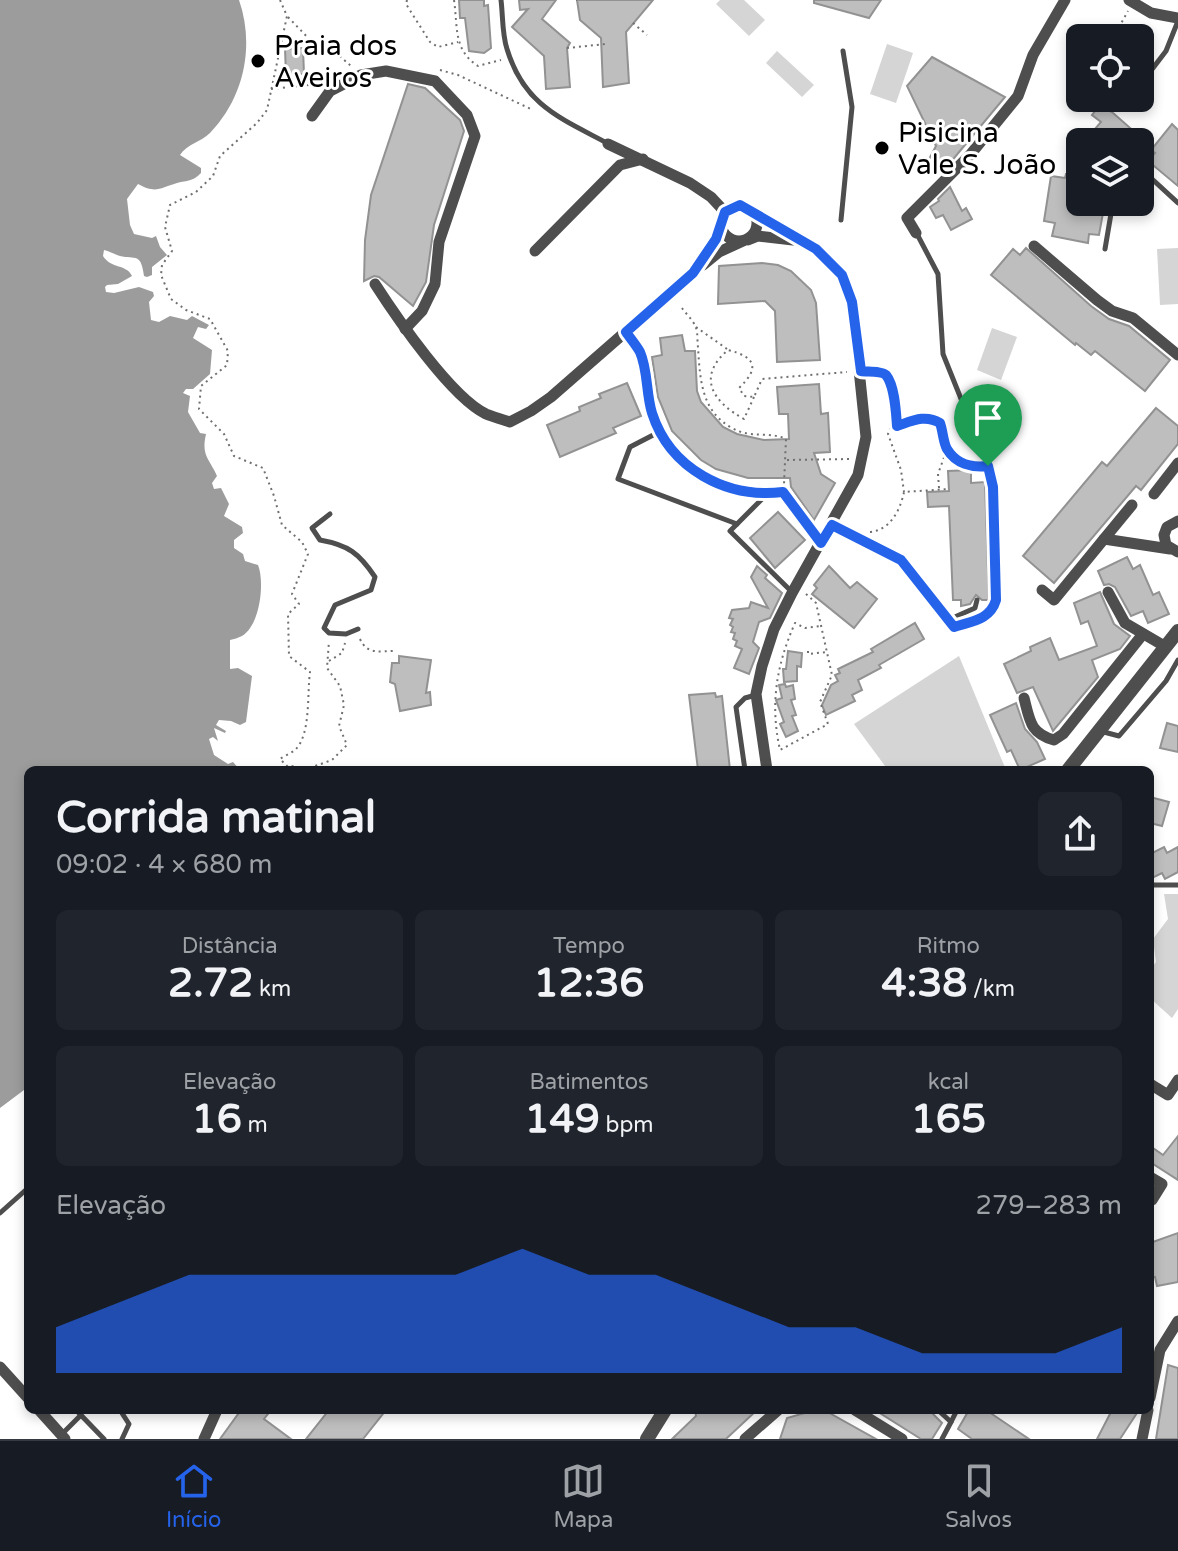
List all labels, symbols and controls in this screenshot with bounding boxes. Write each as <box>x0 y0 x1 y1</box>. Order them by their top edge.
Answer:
map controls <box>1066 24 1154 216</box>
button: locate <box>1066 24 1154 112</box>
place label: Praia dos Aveiros <box>274 29 397 95</box>
marker: Praia dos Aveiros <box>249 52 267 70</box>
place label: Pisicina Vale S. João <box>898 116 1056 182</box>
button: layers <box>1066 128 1154 216</box>
marker: Pisicina Vale S. João <box>873 139 891 157</box>
pin <box>954 384 1022 466</box>
icon: arrive <box>966 396 1010 440</box>
text: Corrida matinal <box>56 792 376 845</box>
button: share <box>1038 792 1122 876</box>
text: 09:02 · 4 × 680 m <box>56 849 272 880</box>
text: Distância <box>182 933 278 959</box>
text: Tempo <box>553 933 625 959</box>
text: Ritmo <box>917 933 980 959</box>
text: 2.72 <box>168 959 253 1007</box>
text: 12:36 <box>534 959 644 1007</box>
text: 4:38 <box>882 959 967 1007</box>
text: km <box>253 976 291 1002</box>
text: /km <box>967 976 1015 1002</box>
text: Elevação <box>183 1069 276 1095</box>
text: Batimentos <box>529 1069 649 1095</box>
text: kcal <box>928 1069 969 1095</box>
text: 16 <box>192 1095 242 1143</box>
text: 149 <box>524 1095 600 1143</box>
text: 165 <box>911 1095 986 1143</box>
text: m <box>242 1112 268 1138</box>
text: bpm <box>600 1112 654 1138</box>
text: Elevação <box>56 1190 166 1221</box>
text: 279–283 m <box>976 1190 1122 1221</box>
tab: Início <box>166 1459 221 1533</box>
tab: Mapa <box>553 1459 613 1533</box>
tab: Salvos <box>945 1459 1012 1533</box>

